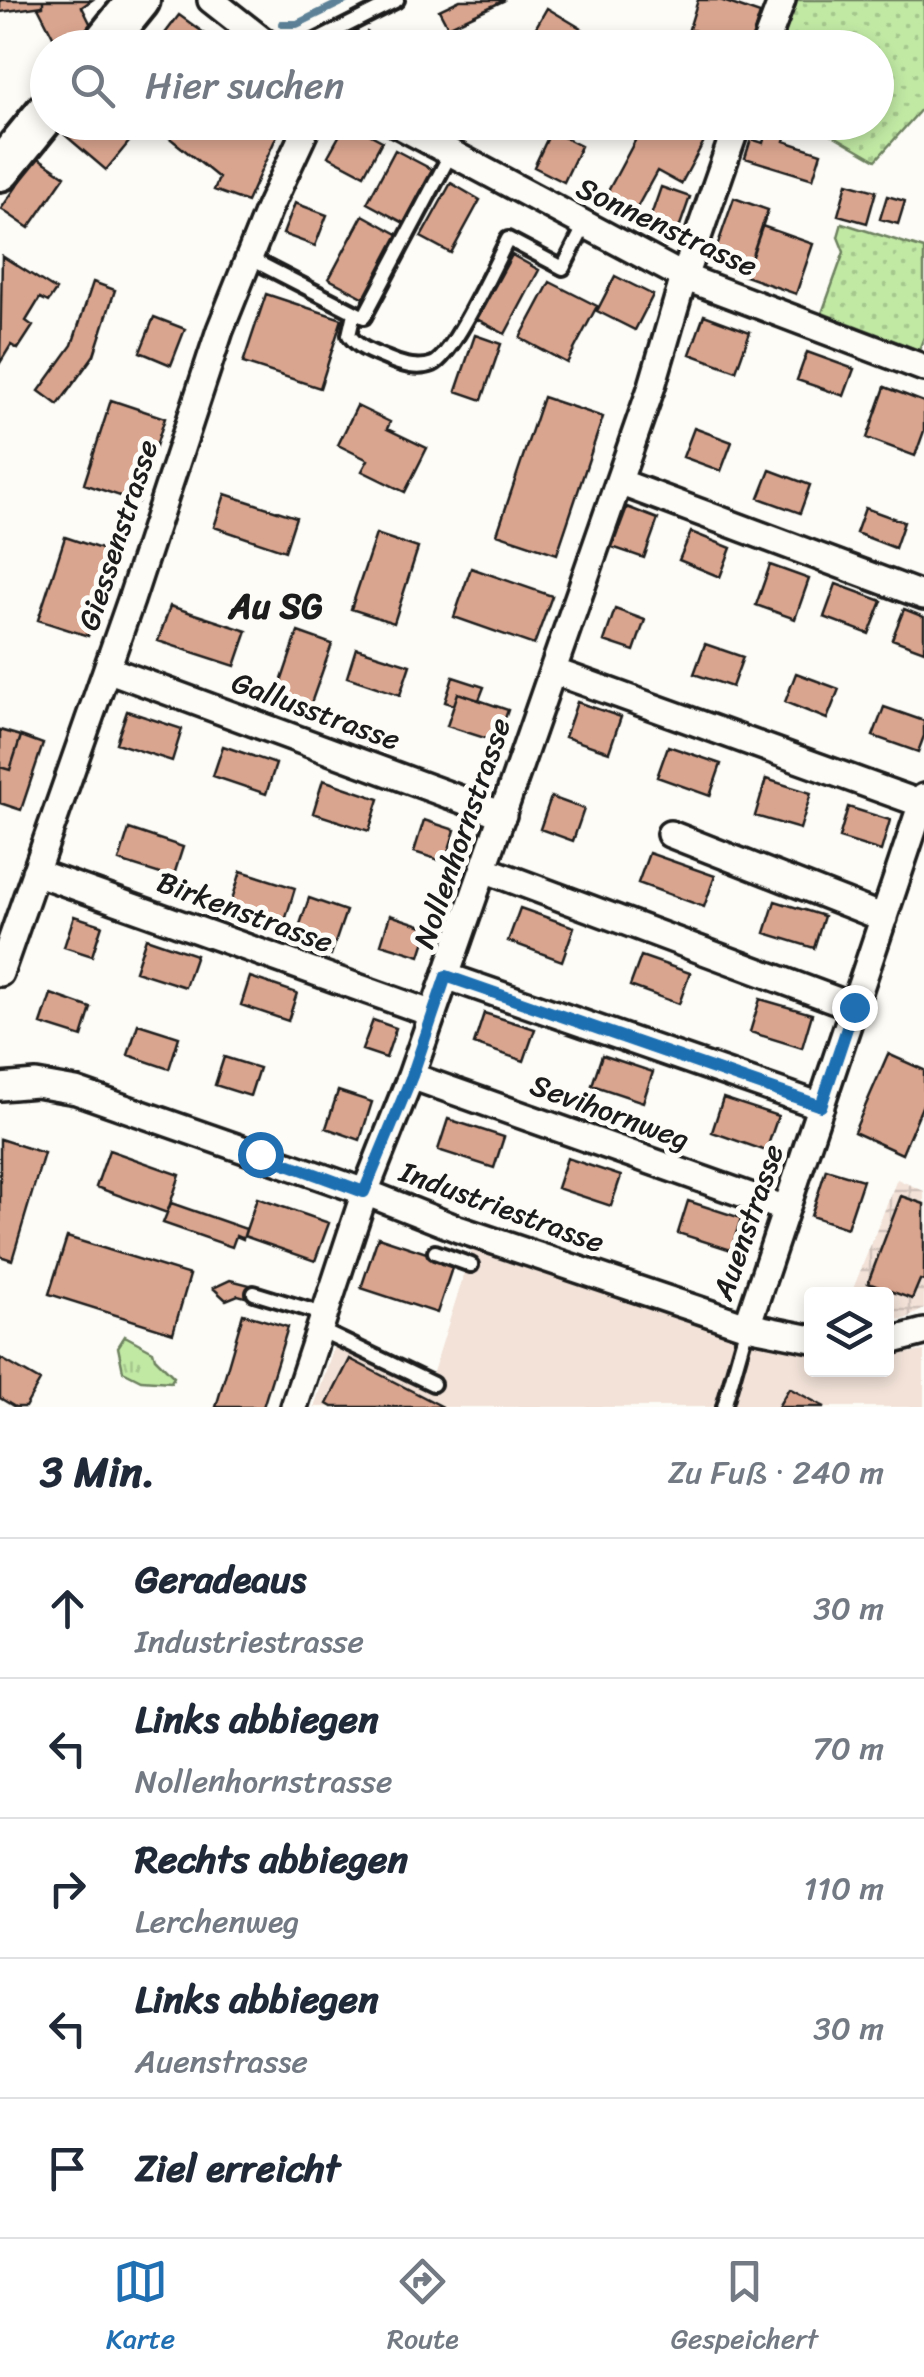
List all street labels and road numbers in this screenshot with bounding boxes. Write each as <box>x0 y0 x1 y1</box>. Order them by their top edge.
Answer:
street label: Sonnenstrasse <box>567 161 767 293</box>
street label: Giessenstrasse <box>62 432 174 638</box>
street label: Gallusstrasse <box>224 655 408 767</box>
street label: Nollenhornstrasse <box>397 710 527 956</box>
street label: Birkenstrasse <box>149 855 341 969</box>
street label: Sevihornweg <box>522 1058 698 1166</box>
street label: Auenstrasse <box>696 1137 800 1308</box>
street label: Industriestrasse <box>391 1145 612 1269</box>

